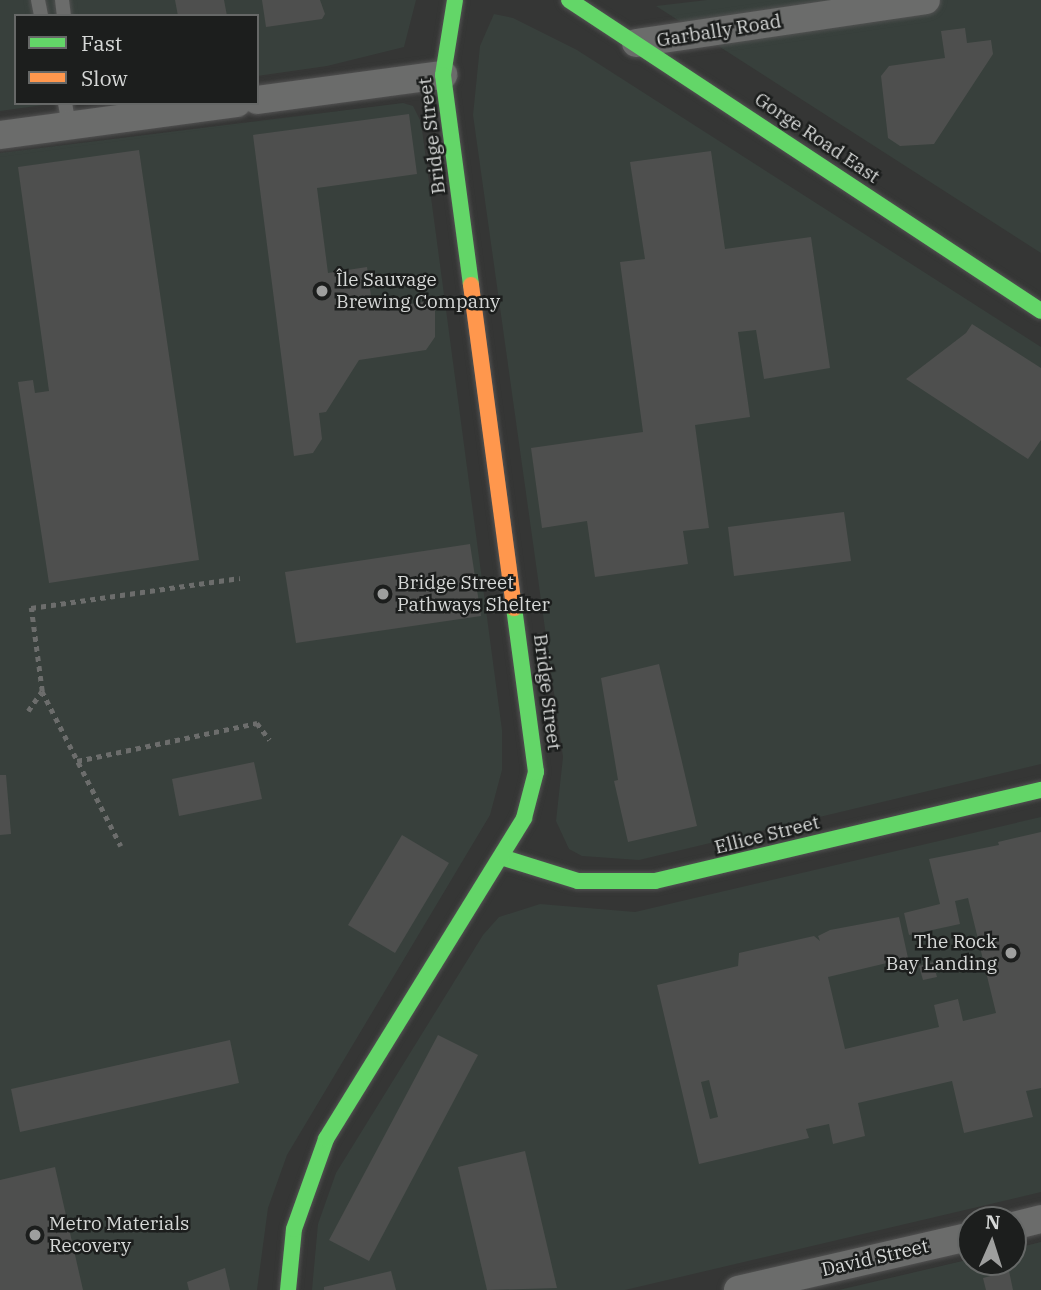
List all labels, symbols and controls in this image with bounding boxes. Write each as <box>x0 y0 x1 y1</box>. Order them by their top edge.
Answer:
street label: Garbally Road <box>655 10 783 52</box>
legend <box>14 14 259 105</box>
text: Fast <box>81 29 122 57</box>
text: Slow <box>81 64 128 92</box>
street label: Bridge Street <box>414 77 450 195</box>
street label: Gorge Road East <box>750 88 884 188</box>
place label: Île Sauvage Brewing Company <box>336 269 500 313</box>
marker: Île Sauvage Brewing Company <box>314 283 330 299</box>
place label: Bridge Street Pathways Shelter <box>397 572 550 616</box>
marker: Bridge Street Pathways Shelter <box>375 586 391 602</box>
street label: Bridge Street <box>529 633 565 751</box>
street label: Ellice Street <box>712 811 822 859</box>
place label: The Rock Bay Landing <box>886 931 997 975</box>
marker: The Rock Bay Landing <box>1003 945 1019 961</box>
north arrow <box>957 1206 1027 1276</box>
text: N <box>985 1210 1001 1234</box>
place label: Metro Materials Recovery <box>49 1213 189 1257</box>
marker: Metro Materials Recovery <box>27 1227 43 1243</box>
street label: David Street <box>819 1235 931 1281</box>

